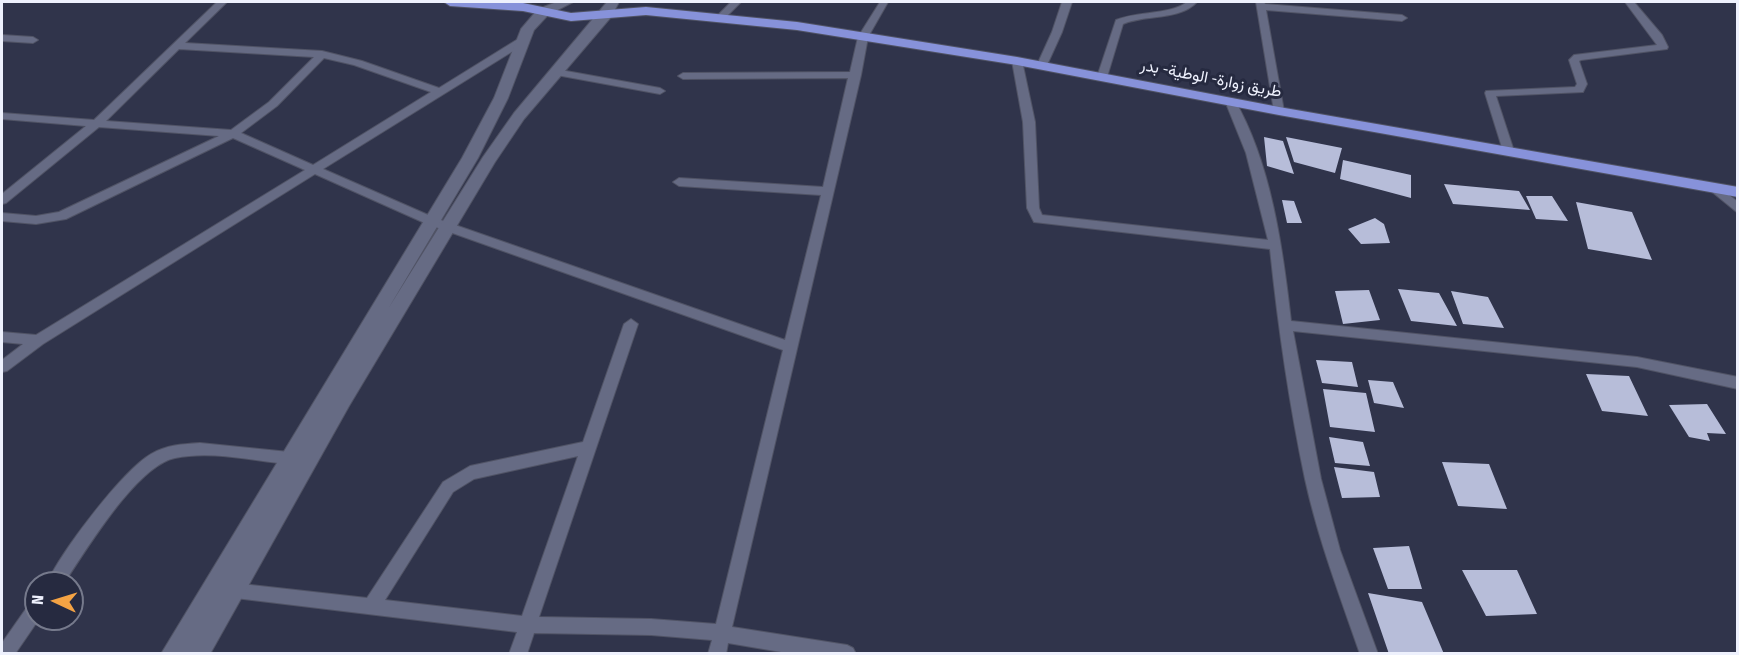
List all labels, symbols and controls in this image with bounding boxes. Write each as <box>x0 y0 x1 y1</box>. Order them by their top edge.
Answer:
street label: طريق زوارة- الوطية- بدر <box>1139 56 1283 102</box>
north arrow <box>24 571 84 631</box>
text: N <box>28 594 47 605</box>

